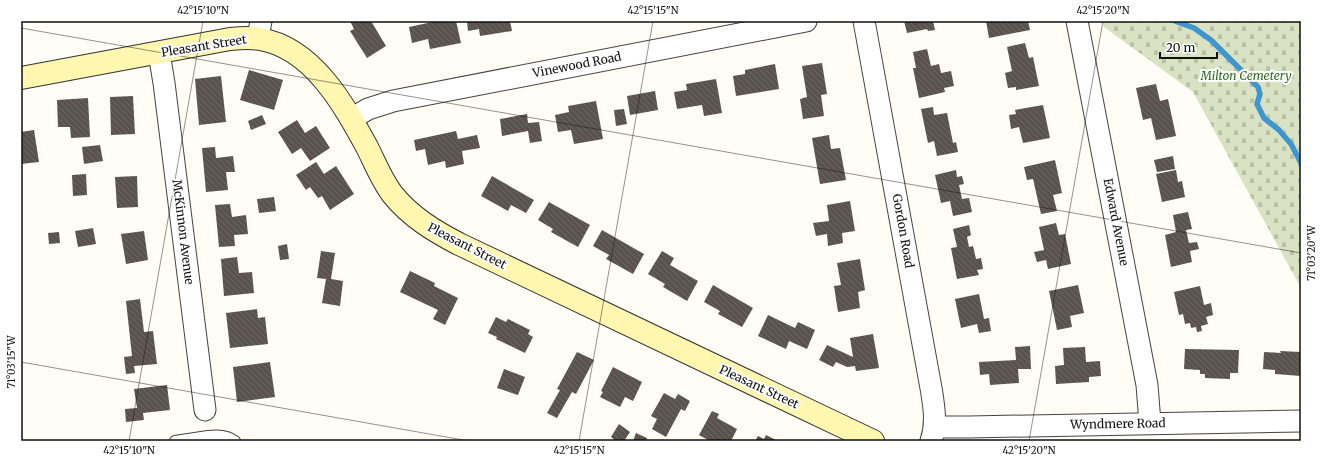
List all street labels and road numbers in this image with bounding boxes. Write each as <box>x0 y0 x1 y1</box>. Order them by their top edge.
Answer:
street label: Pleasant Street <box>160 31 248 60</box>
street label: Vinewood Road <box>530 49 623 81</box>
street label: Edward Avenue <box>1101 177 1132 267</box>
street label: McKinnon Avenue <box>170 178 197 285</box>
street label: Gordon Road <box>890 193 917 269</box>
street label: Pleasant Street <box>425 219 509 272</box>
street label: Pleasant Street <box>717 362 802 412</box>
street label: Wyndmere Road <box>1069 415 1166 432</box>

